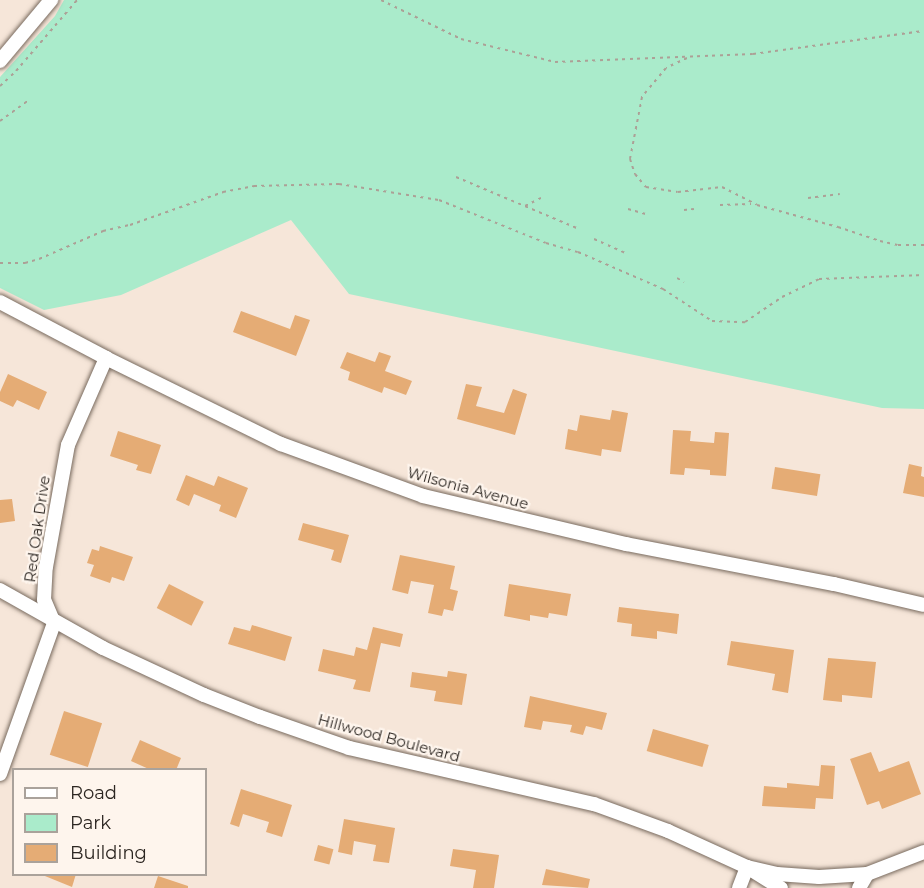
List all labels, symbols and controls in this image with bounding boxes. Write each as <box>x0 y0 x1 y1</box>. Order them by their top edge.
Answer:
street label: Wilsonia Avenue <box>405 463 531 513</box>
street label: Red Oak Drive <box>21 474 53 584</box>
street label: Hillwood Boulevard <box>316 710 462 766</box>
legend <box>12 768 207 876</box>
text: Road <box>70 782 117 804</box>
text: Park <box>70 812 111 834</box>
text: Building <box>70 842 147 864</box>

